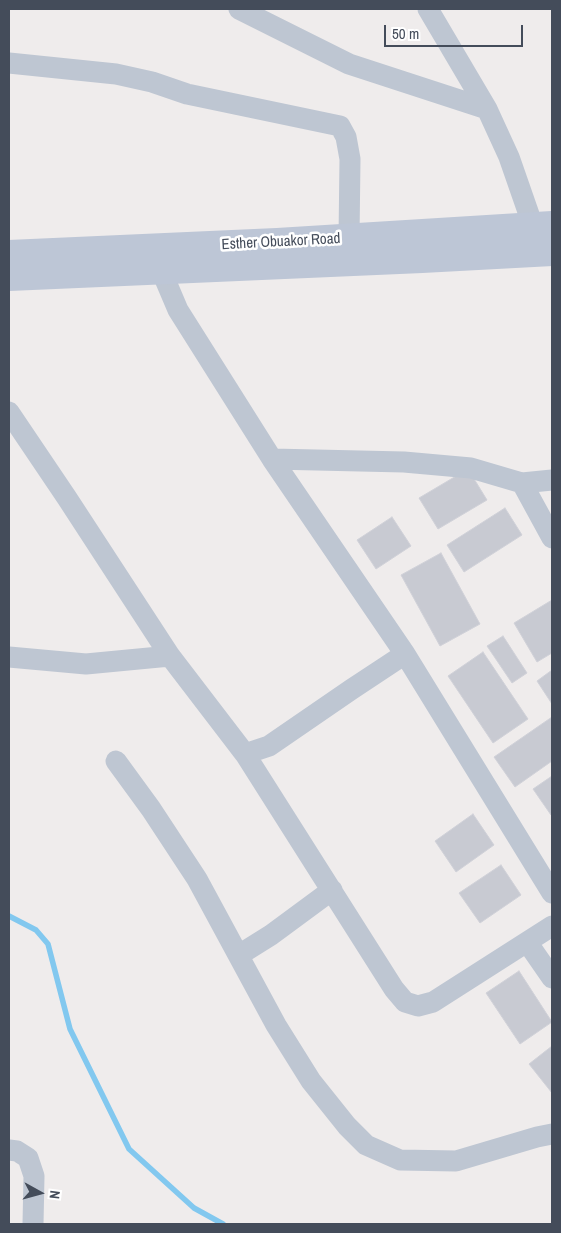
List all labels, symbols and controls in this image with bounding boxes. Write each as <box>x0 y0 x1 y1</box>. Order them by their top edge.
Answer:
scale bar <box>386 15 525 47</box>
text: 50 m <box>392 23 419 44</box>
street label: Esther Obuakor Road <box>221 230 341 254</box>
north arrow <box>15 1168 65 1218</box>
text: N <box>45 1190 64 1200</box>

